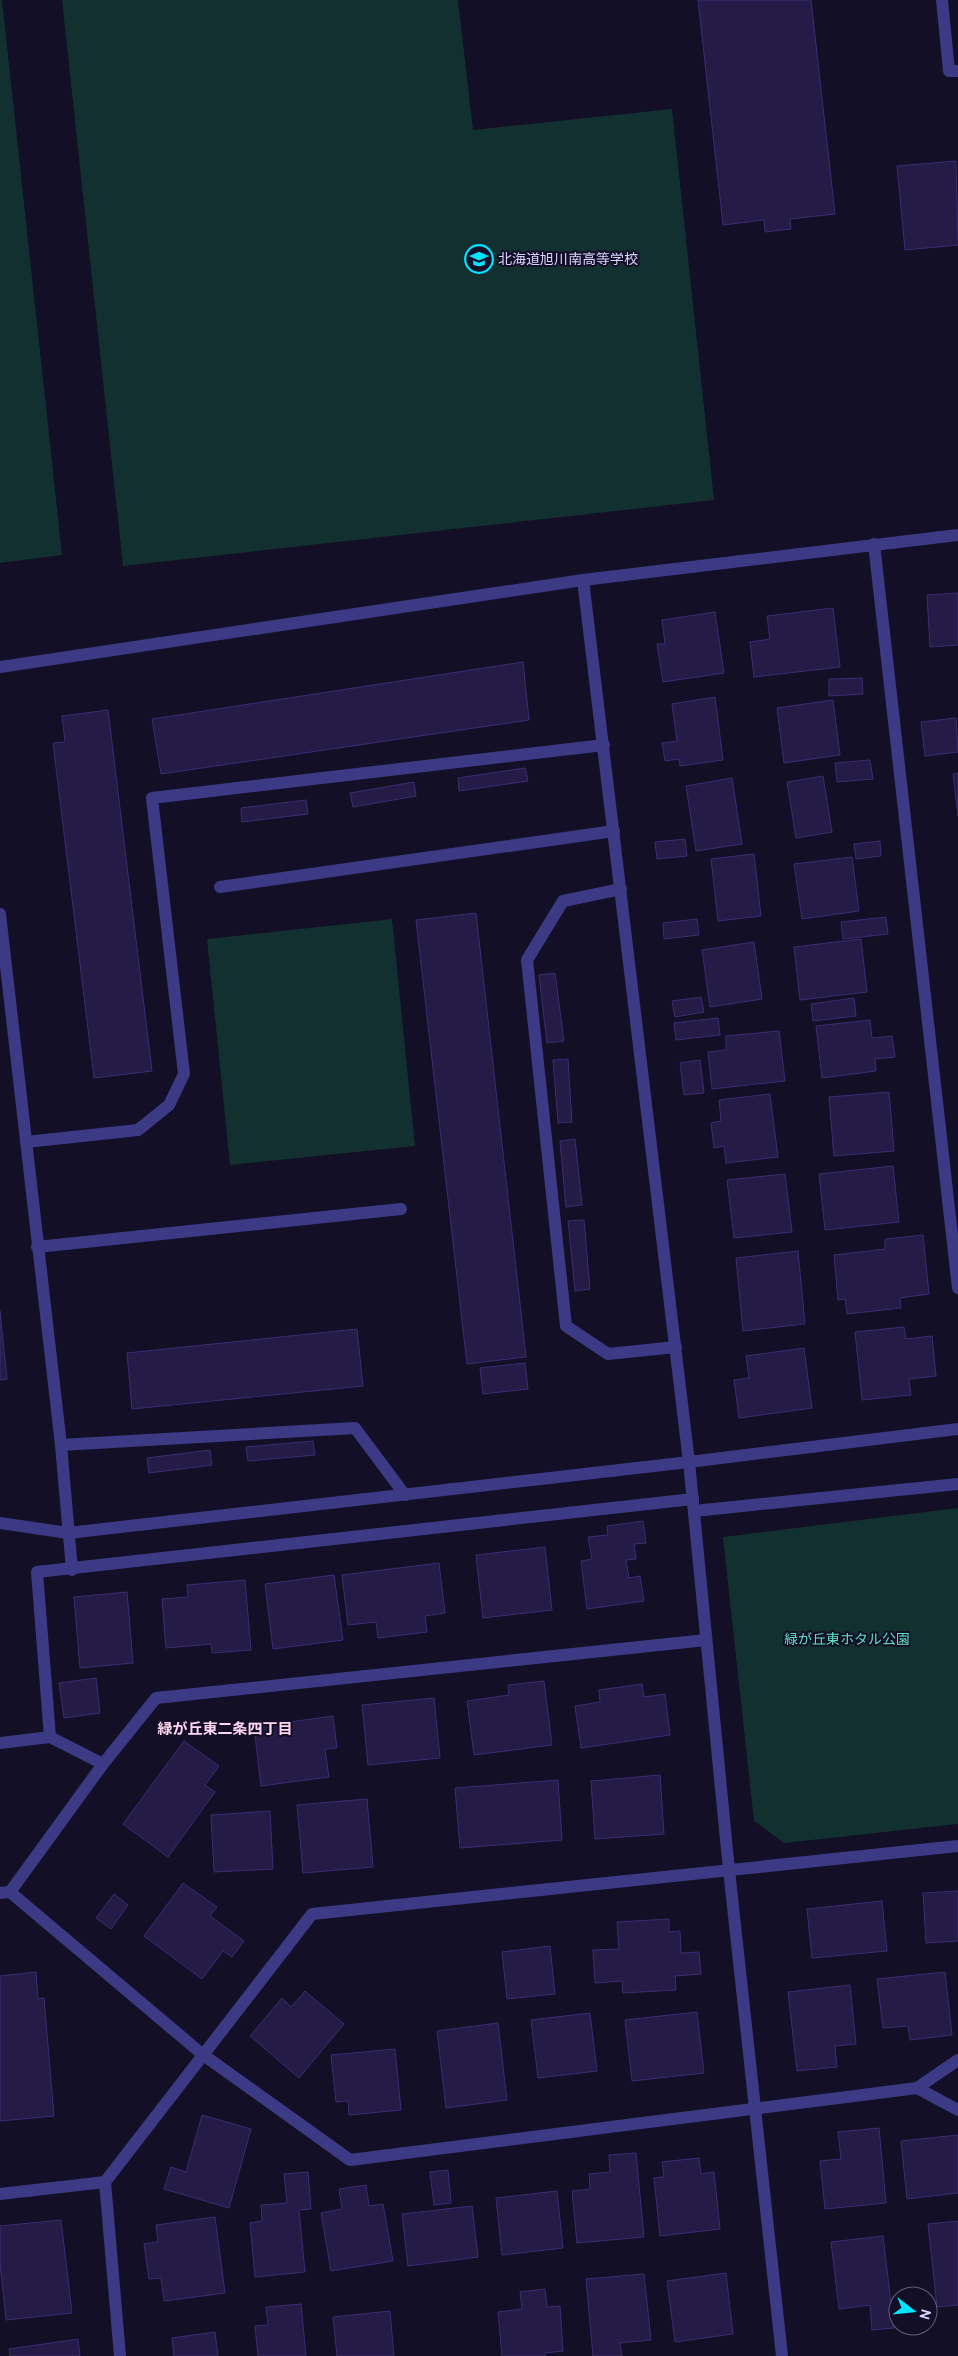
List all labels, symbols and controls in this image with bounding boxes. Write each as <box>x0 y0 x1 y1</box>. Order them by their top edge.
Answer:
school or university icon: 北海道旭川南高等学校 <box>464 244 494 274</box>
place label: 北海道旭川南高等学校 <box>498 251 638 269</box>
park label: 緑が丘東ホタル公園 <box>784 1632 910 1649</box>
district label: 緑が丘東二条四丁目 <box>157 1721 293 1740</box>
north arrow <box>888 2286 938 2336</box>
text: N <box>914 2307 934 2321</box>

